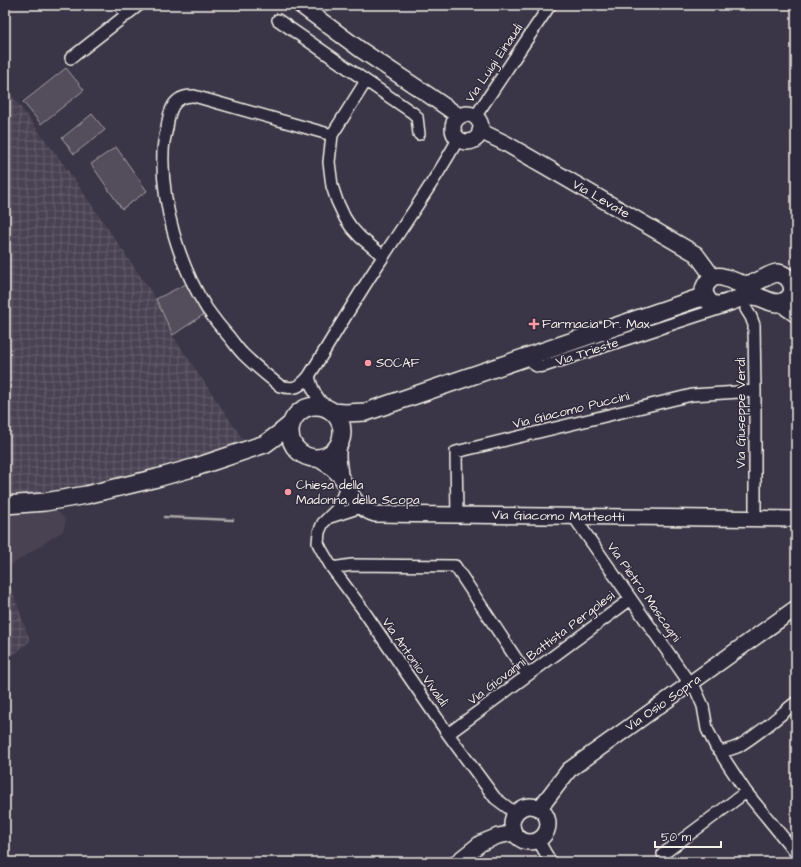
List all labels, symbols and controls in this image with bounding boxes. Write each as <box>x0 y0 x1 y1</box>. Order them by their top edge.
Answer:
street label: Via Luigi Einaudi <box>461 20 528 106</box>
street label: Via Levate <box>569 175 633 223</box>
place label: Farmacia Dr. Max <box>542 315 651 333</box>
marker: Farmacia Dr. Max <box>529 319 539 329</box>
street label: Via Trieste <box>553 333 621 371</box>
place label: SOCAF <box>376 354 420 372</box>
marker: SOCAF <box>363 358 373 368</box>
street label: Via Giuseppe Verdi <box>732 358 750 468</box>
street label: Via Giacomo Puccini <box>511 387 631 433</box>
place label: Chiesa della Madonna della Scopa <box>296 476 420 509</box>
marker: Chiesa della Madonna della Scopa <box>283 487 293 497</box>
street label: Via Giacomo Matteotti <box>492 506 624 526</box>
street label: Via Pietro Mascagni <box>602 538 685 646</box>
street label: Via Giovanni Battista Pergolesi <box>464 587 619 710</box>
street label: Via Antonio Vivaldi <box>378 614 452 710</box>
street label: Via Osio Sopra <box>622 670 705 736</box>
scale bar <box>655 823 721 849</box>
text: 50 m <box>661 829 692 846</box>

